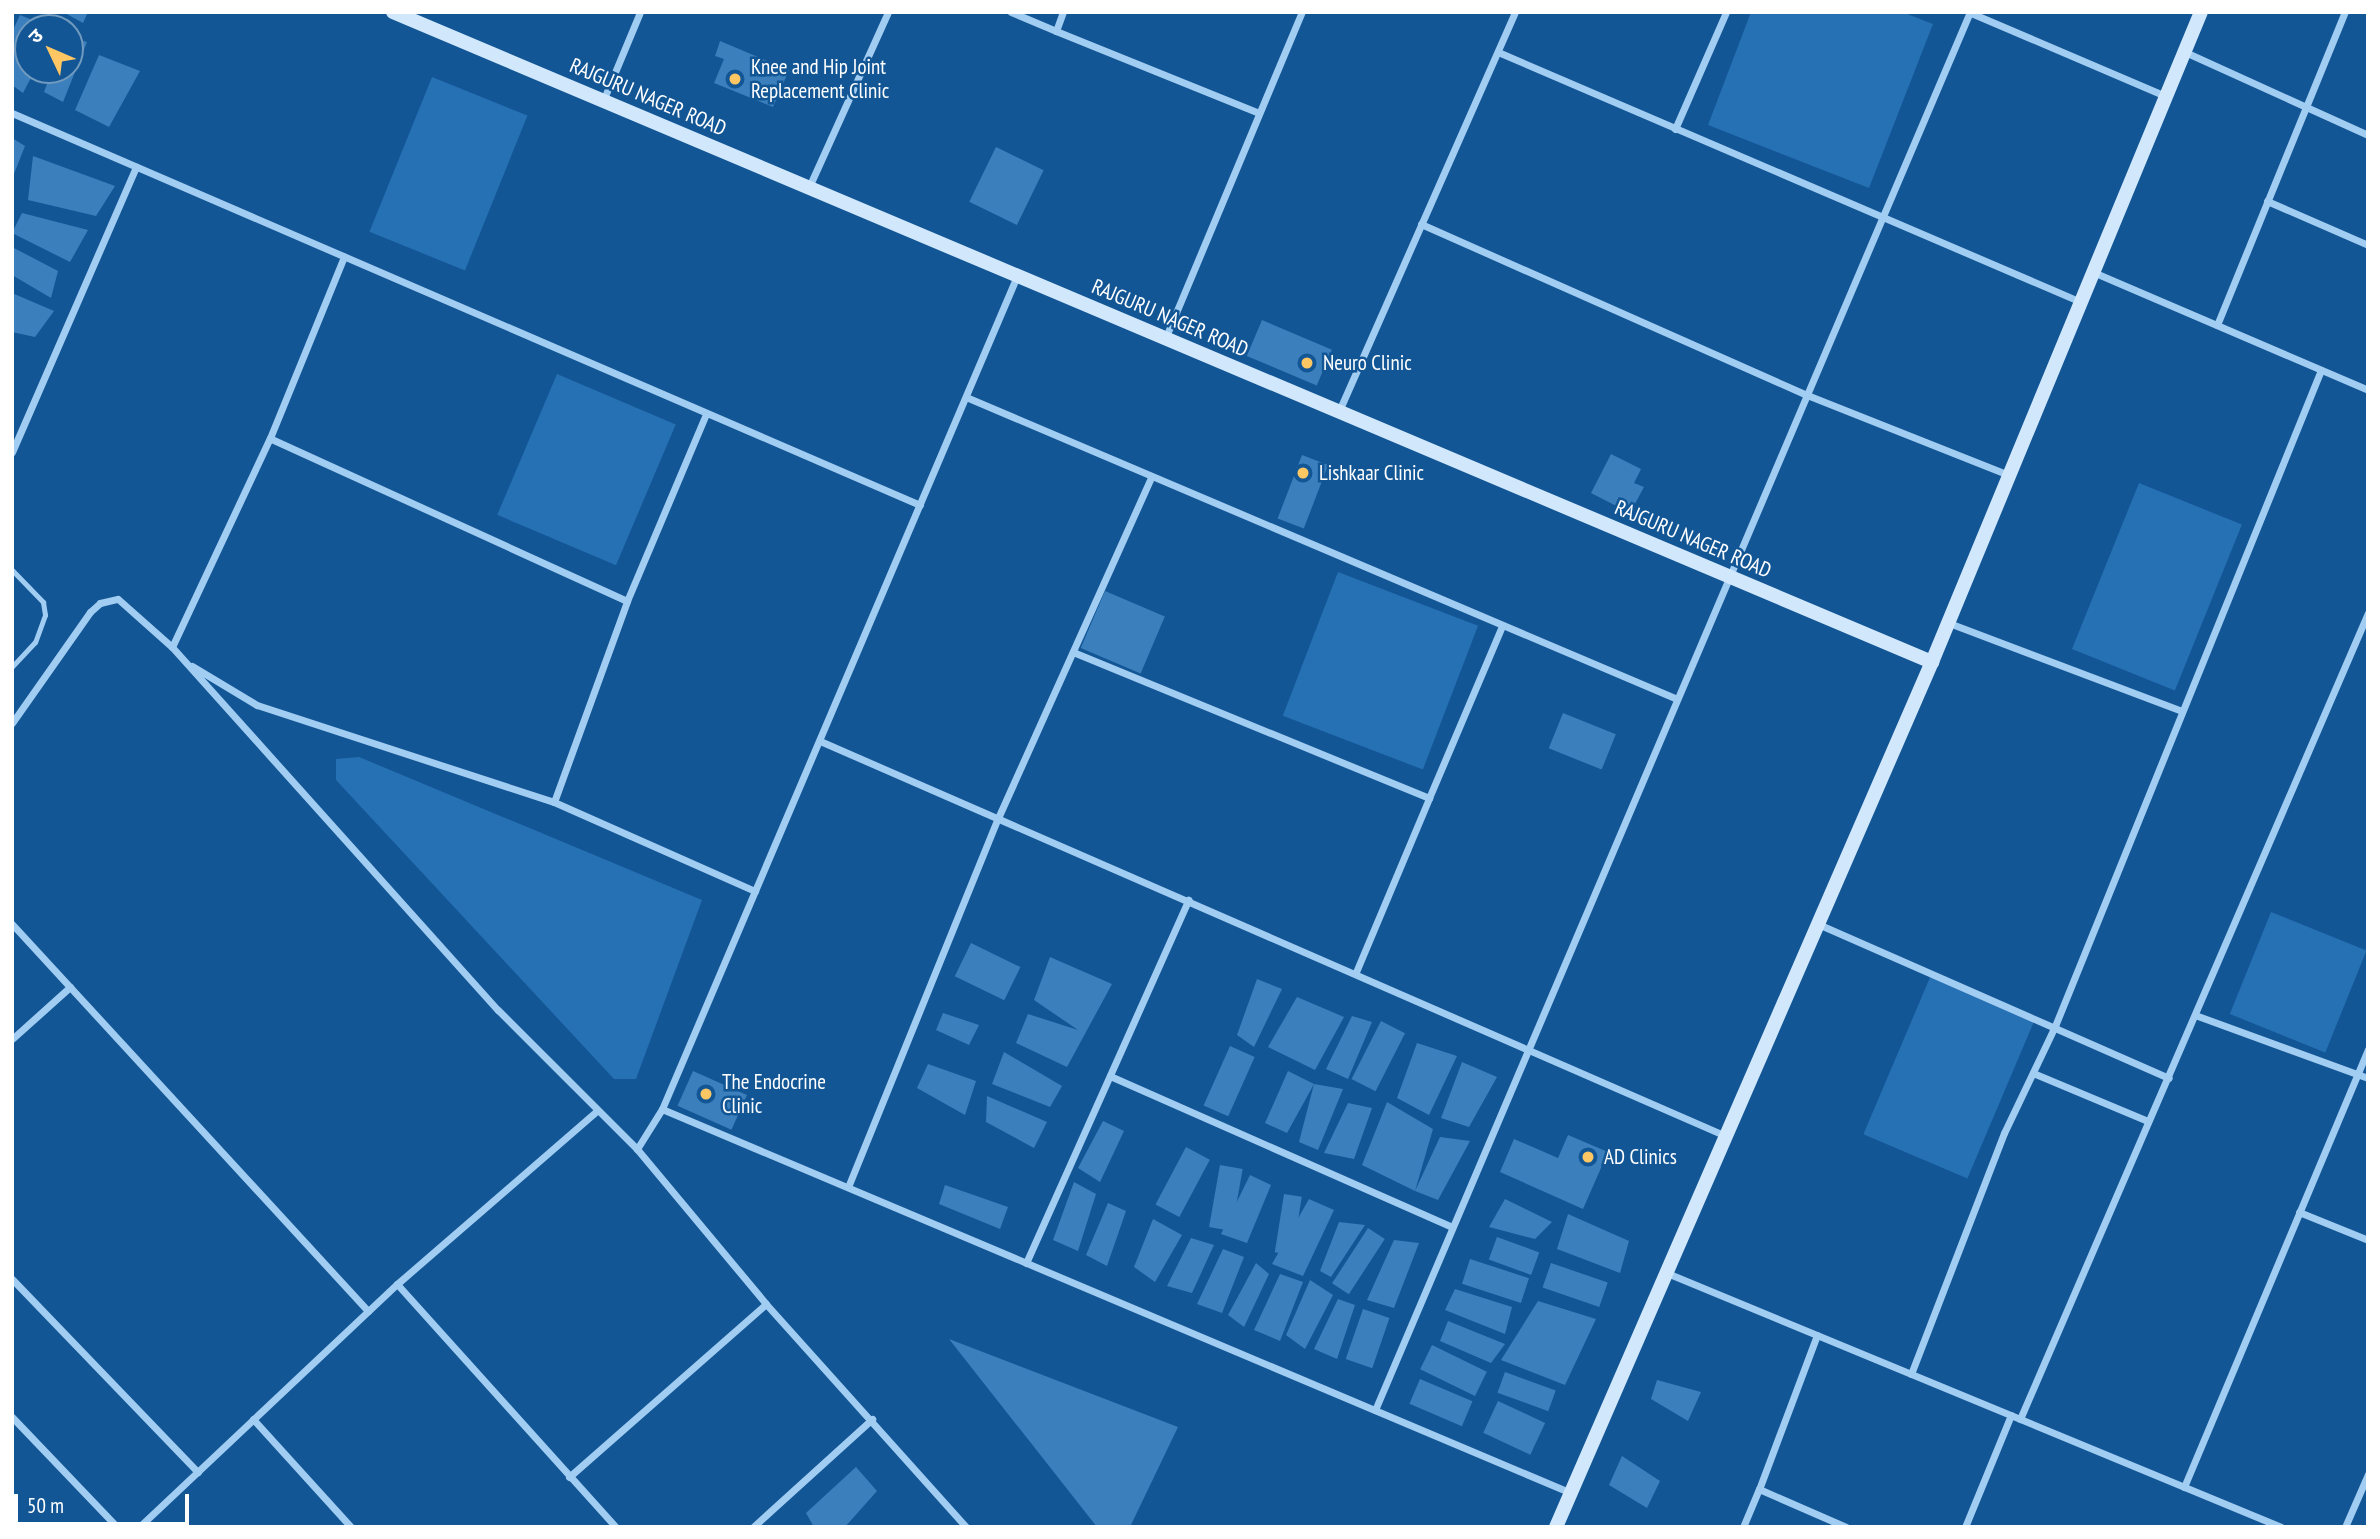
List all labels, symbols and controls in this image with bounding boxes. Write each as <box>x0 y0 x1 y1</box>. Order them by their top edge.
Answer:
north arrow <box>14 14 84 84</box>
text: उ <box>23 23 48 48</box>
street label: RAJGURU NAGER ROAD <box>566 53 730 141</box>
place label: Knee and Hip Joint Replacement Clinic <box>751 54 889 104</box>
marker: Knee and Hip Joint Replacement Clinic <box>725 69 745 89</box>
street label: RAJGURU NAGER ROAD <box>1088 274 1252 362</box>
place label: Neuro Clinic <box>1323 350 1412 376</box>
marker: Neuro Clinic <box>1297 353 1317 373</box>
place label: Lishkaar Clinic <box>1319 460 1424 486</box>
marker: Lishkaar Clinic <box>1293 463 1313 483</box>
street label: RAJGURU NAGER ROAD <box>1611 495 1775 583</box>
place label: The Endocrine Clinic <box>722 1069 826 1119</box>
marker: The Endocrine Clinic <box>696 1084 716 1104</box>
place label: AD Clinics <box>1604 1144 1677 1170</box>
marker: AD Clinics <box>1578 1147 1598 1167</box>
scale bar <box>18 1480 192 1524</box>
text: 50 m <box>27 1492 64 1519</box>

